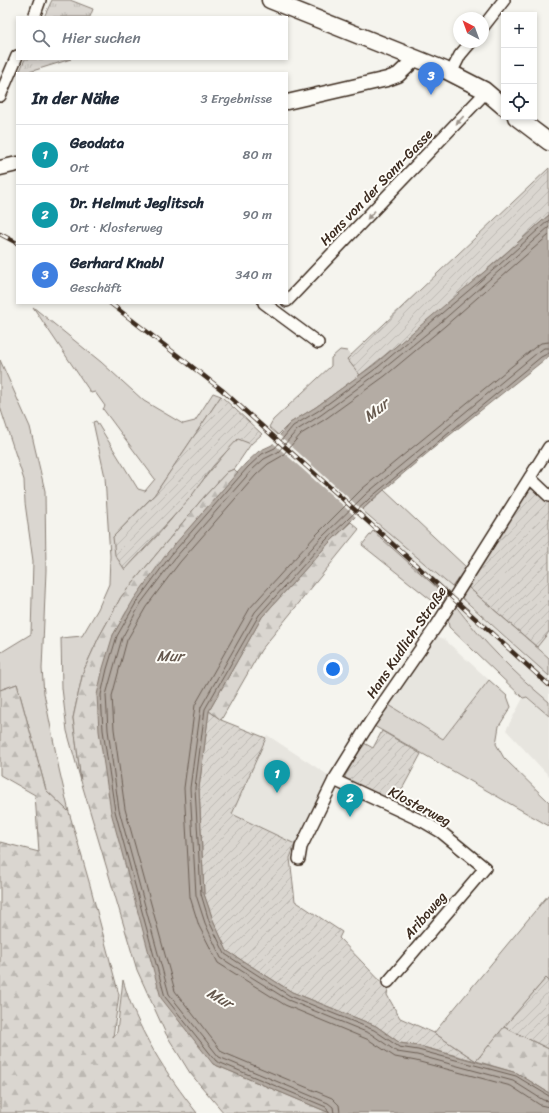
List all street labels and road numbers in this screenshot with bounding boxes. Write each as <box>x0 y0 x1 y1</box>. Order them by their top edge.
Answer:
street label: Hans von der Sann-Gasse <box>314 123 439 252</box>
street label: Hans Kudlich-Straße <box>359 581 453 704</box>
street label: Klosterweg <box>384 779 456 833</box>
street label: Ariboweg <box>397 886 453 946</box>

